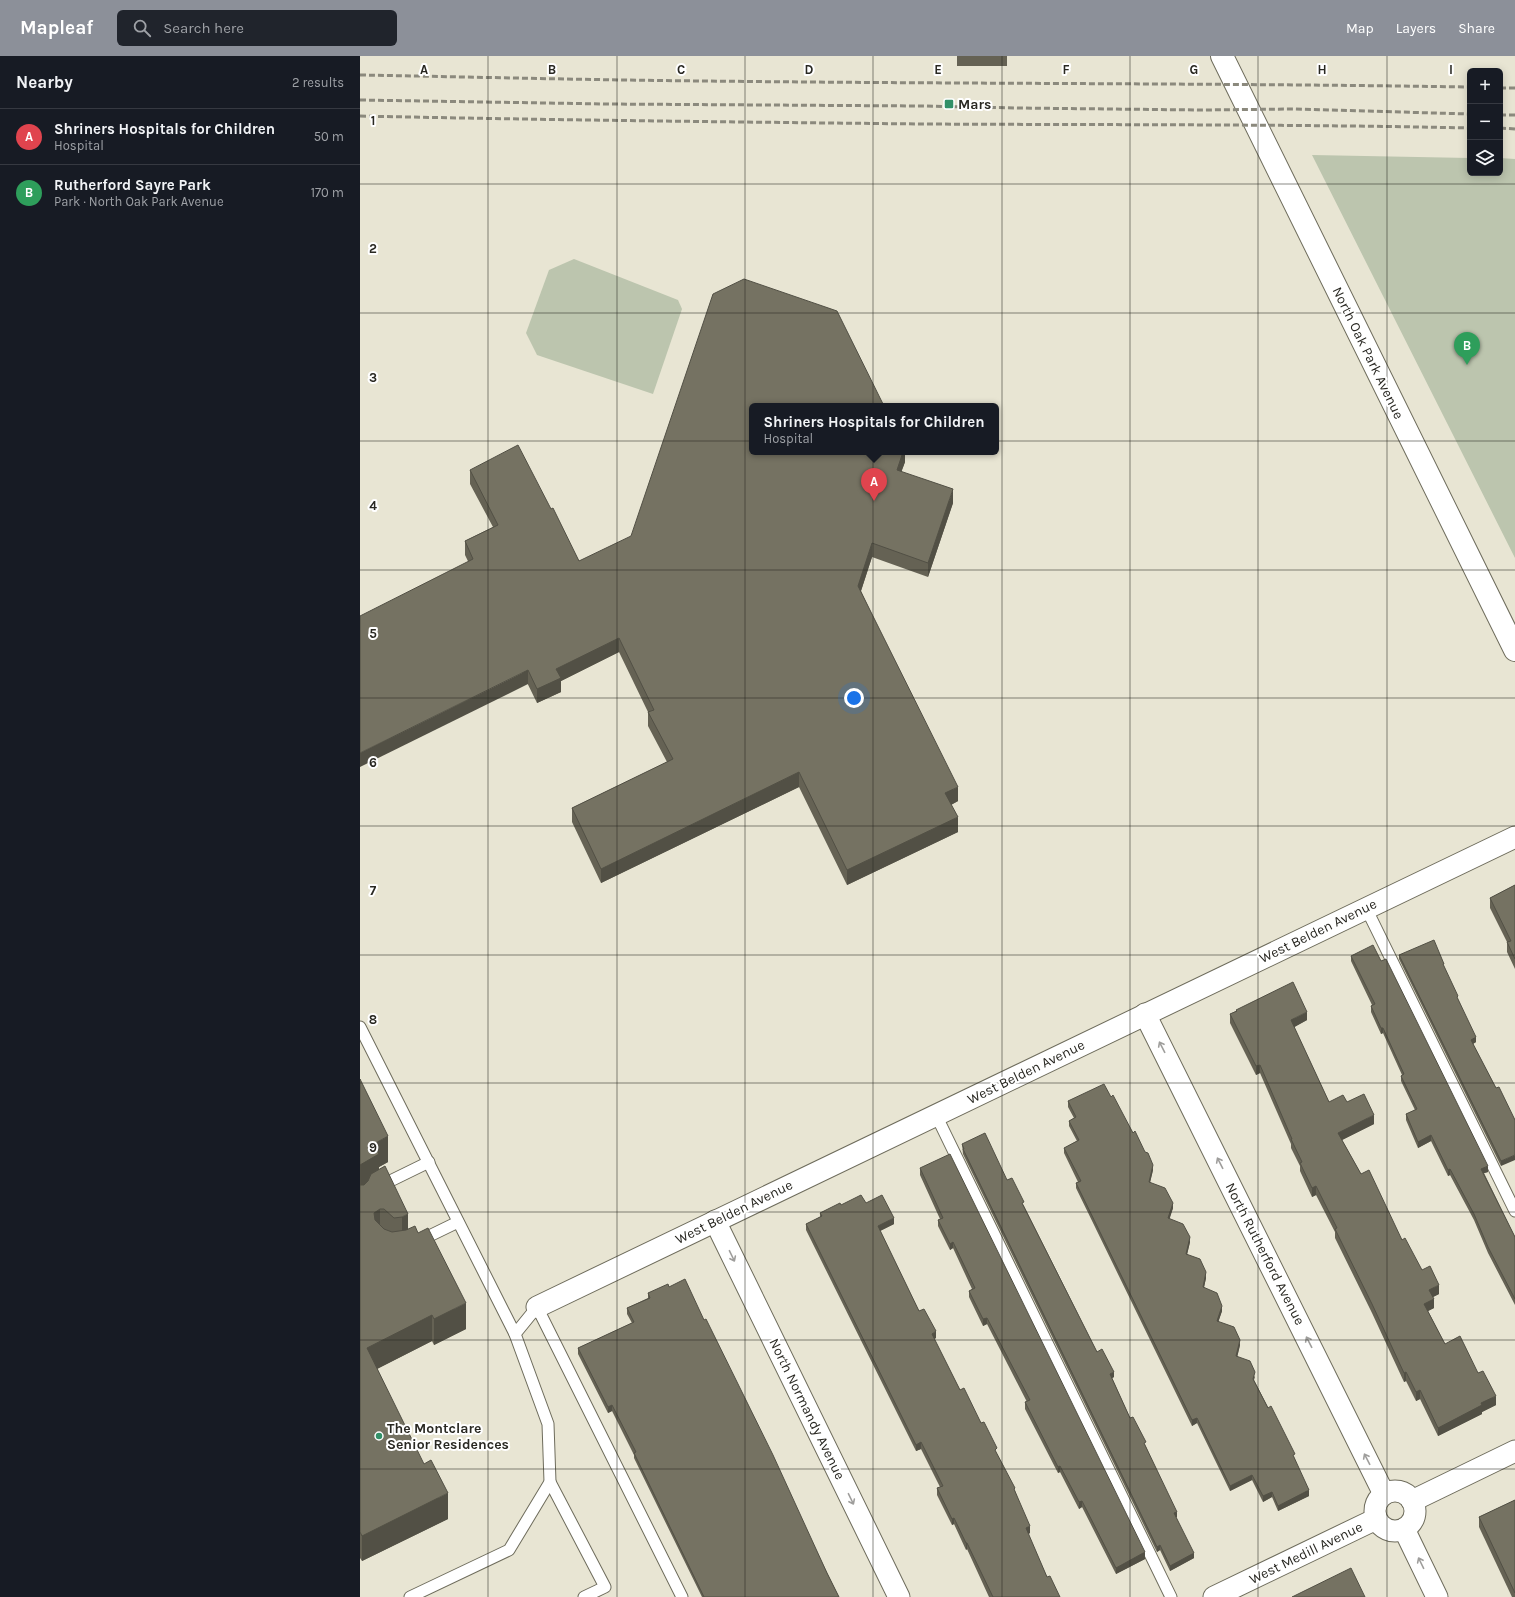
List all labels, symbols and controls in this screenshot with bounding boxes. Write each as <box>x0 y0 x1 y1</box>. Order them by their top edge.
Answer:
search box <box>117 10 397 46</box>
text: Mapleaf <box>20 17 93 39</box>
icon: search <box>131 17 153 39</box>
text: Search here <box>163 19 244 37</box>
text: Map <box>1346 20 1374 37</box>
text: Layers <box>1396 20 1436 37</box>
text: Share <box>1458 20 1495 37</box>
text: A <box>420 62 428 77</box>
text: B <box>548 62 556 77</box>
text: C <box>677 62 685 77</box>
text: D <box>805 62 814 77</box>
text: E <box>934 62 942 77</box>
text: F <box>1062 62 1070 77</box>
text: G <box>1190 62 1198 77</box>
text: H <box>1317 62 1327 77</box>
text: I <box>1449 62 1453 77</box>
map controls <box>1467 68 1503 176</box>
button: + <box>1467 68 1503 104</box>
text: Nearby <box>16 72 73 92</box>
text: 2 results <box>292 75 344 90</box>
place label: Mars <box>958 96 991 113</box>
marker: Mars <box>943 98 955 110</box>
button: − <box>1467 104 1503 140</box>
text: 1 <box>371 113 375 128</box>
text: Shriners Hospitals for Children <box>54 120 275 138</box>
text: A <box>25 129 33 144</box>
text: 50 m <box>314 129 344 144</box>
text: Hospital <box>54 138 104 153</box>
button: layers <box>1467 140 1503 176</box>
text: Rutherford Sayre Park <box>54 176 211 194</box>
text: B <box>25 185 33 200</box>
text: 170 m <box>311 185 344 200</box>
text: Park · North Oak Park Avenue <box>54 194 224 209</box>
text: 2 <box>369 241 377 256</box>
street label: North Oak Park Avenue <box>1329 284 1407 422</box>
pin: B <box>1454 332 1480 365</box>
text: 3 <box>369 370 377 385</box>
popup <box>749 403 999 455</box>
text: Shriners Hospitals for Children <box>763 413 985 431</box>
text: Hospital <box>763 431 813 446</box>
pin: A <box>861 468 887 501</box>
text: 4 <box>369 498 377 513</box>
text: 5 <box>369 626 377 641</box>
your location <box>844 688 864 708</box>
text: 6 <box>369 755 377 770</box>
text: 7 <box>370 883 377 898</box>
street label: West Belden Avenue <box>1257 895 1379 967</box>
text: 8 <box>369 1012 377 1027</box>
street label: West Belden Avenue <box>965 1036 1087 1108</box>
one-way arrow <box>1158 1041 1165 1053</box>
text: 9 <box>369 1140 377 1155</box>
one-way arrow <box>1216 1158 1223 1170</box>
street label: West Belden Avenue <box>673 1176 795 1248</box>
street label: North Rutherford Avenue <box>1222 1180 1308 1328</box>
one-way arrow <box>729 1250 736 1262</box>
street label: North Normandy Avenue <box>765 1336 849 1482</box>
one-way arrow <box>1305 1337 1312 1349</box>
place label: The Montclare Senior Residences <box>387 1420 509 1453</box>
marker: The Montclare Senior Residences <box>374 1431 384 1441</box>
one-way arrow <box>1363 1453 1370 1465</box>
one-way arrow <box>848 1492 855 1504</box>
street label: West Medill Avenue <box>1247 1518 1365 1588</box>
one-way arrow <box>1417 1557 1424 1569</box>

